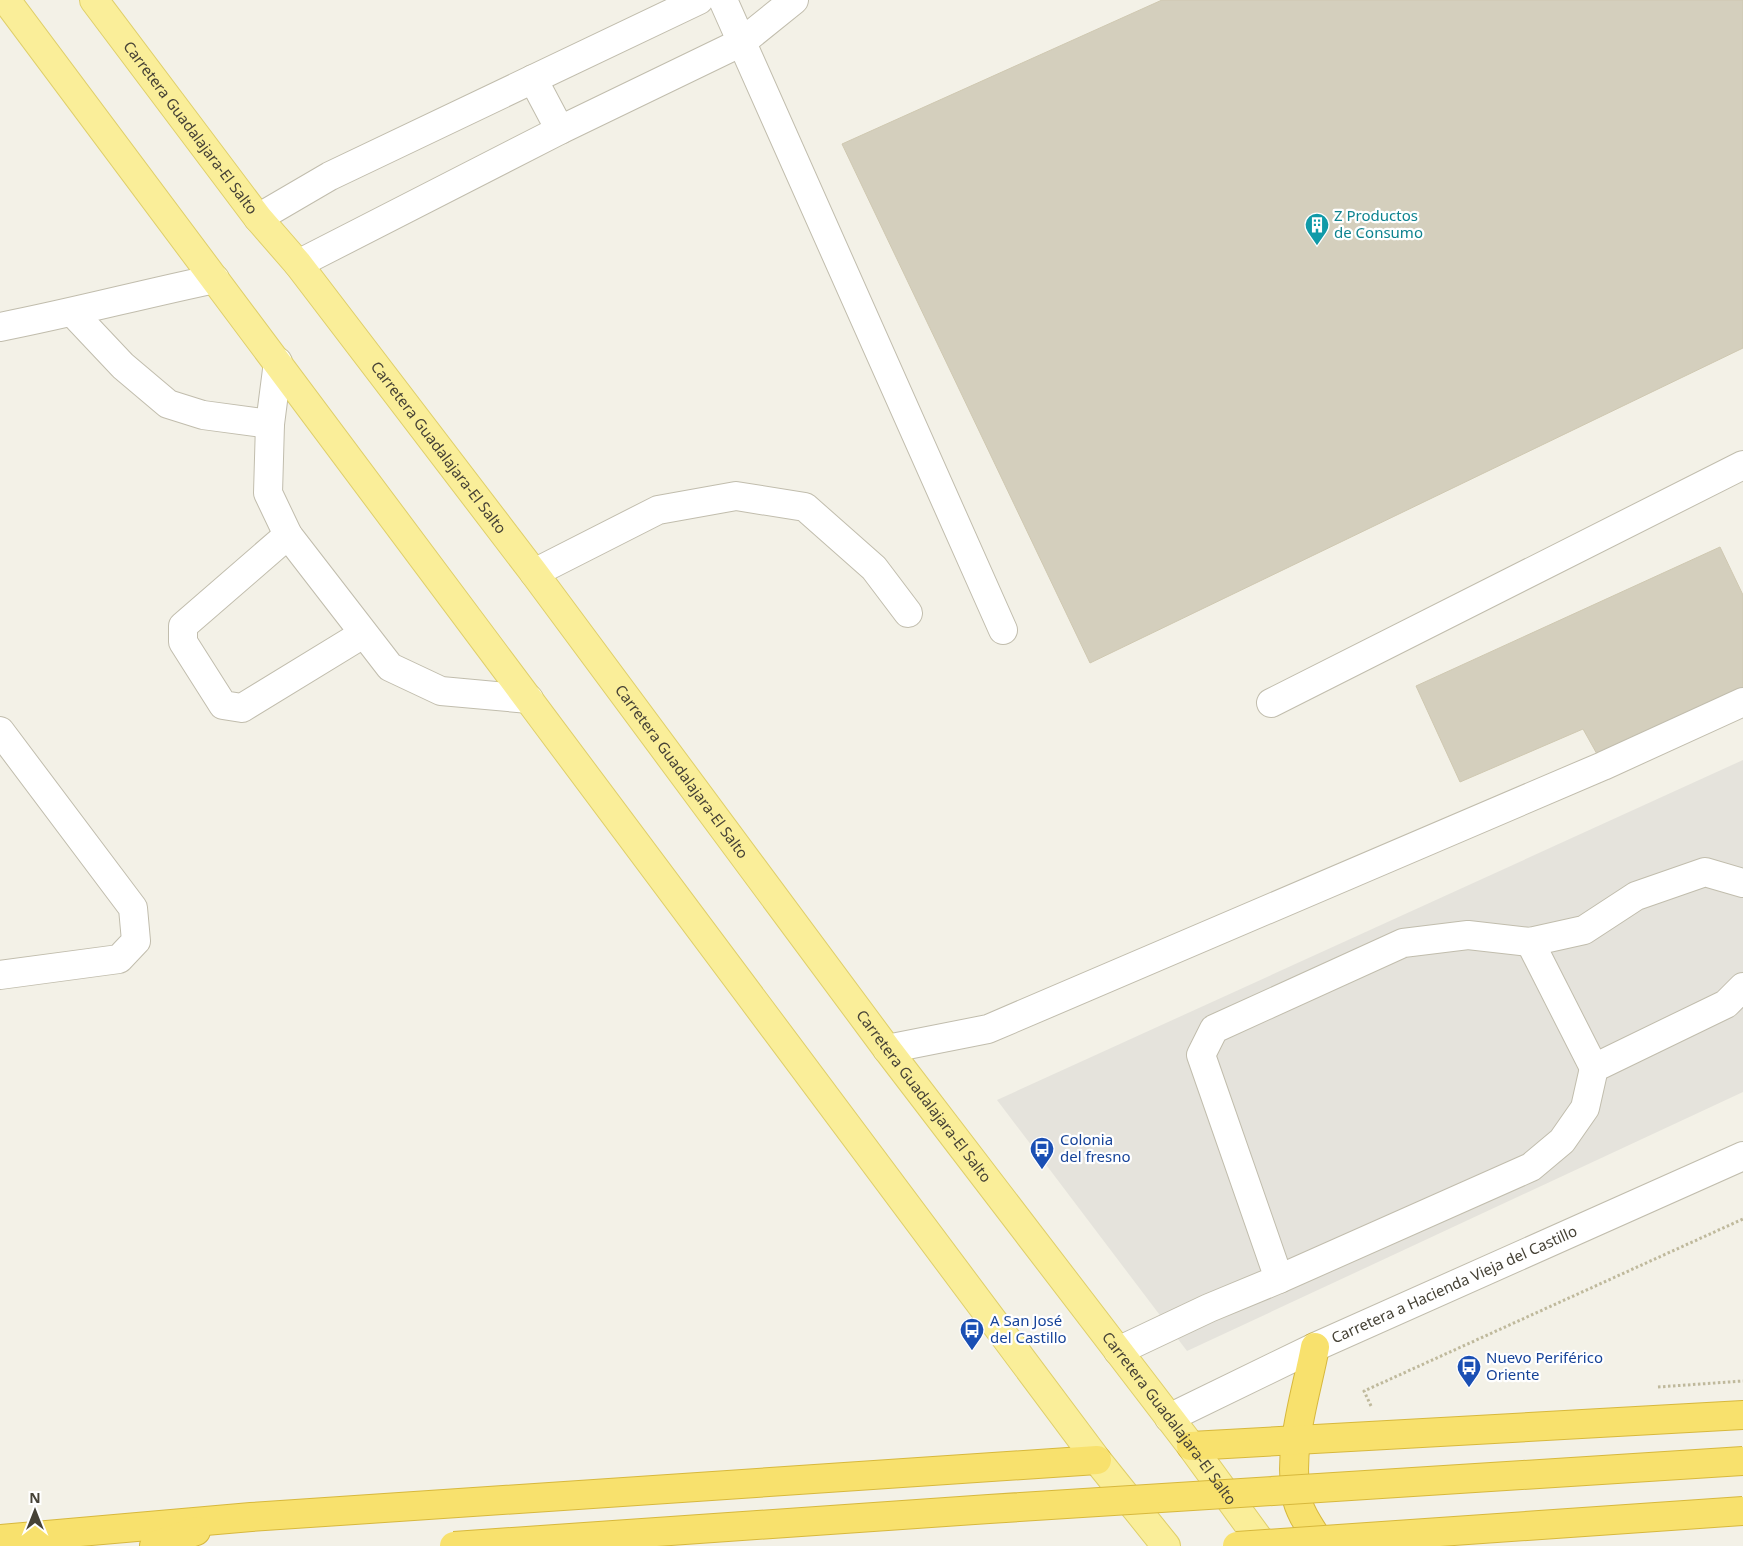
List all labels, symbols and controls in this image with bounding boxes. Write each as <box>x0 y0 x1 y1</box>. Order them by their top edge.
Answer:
street label: Carretera Guadalajara-El Salto <box>119 37 263 218</box>
place label: Z Productos de Consumo <box>1334 205 1423 242</box>
building icon: Z Productos de Consumo <box>1304 212 1330 246</box>
street label: Carretera Guadalajara-El Salto <box>367 357 511 537</box>
street label: Carretera Guadalajara-El Salto <box>611 680 753 862</box>
street label: Carretera Guadalajara-El Salto <box>852 1005 996 1186</box>
place label: Colonia del fresno <box>1060 1129 1131 1166</box>
bus stop icon: Colonia del fresno <box>1029 1136 1055 1170</box>
street label: Carretera a Hacienda Vieja del Castillo <box>1328 1220 1580 1347</box>
place label: A San José del Castillo <box>990 1310 1067 1347</box>
bus stop icon: A San José del Castillo <box>959 1317 985 1351</box>
street label: Carretera Guadalajara-El Salto <box>1098 1327 1242 1508</box>
place label: Nuevo Periférico Oriente <box>1486 1347 1603 1384</box>
bus stop icon: Nuevo Periférico Oriente <box>1456 1354 1482 1388</box>
north arrow <box>10 1486 60 1536</box>
text: N <box>29 1488 41 1507</box>

